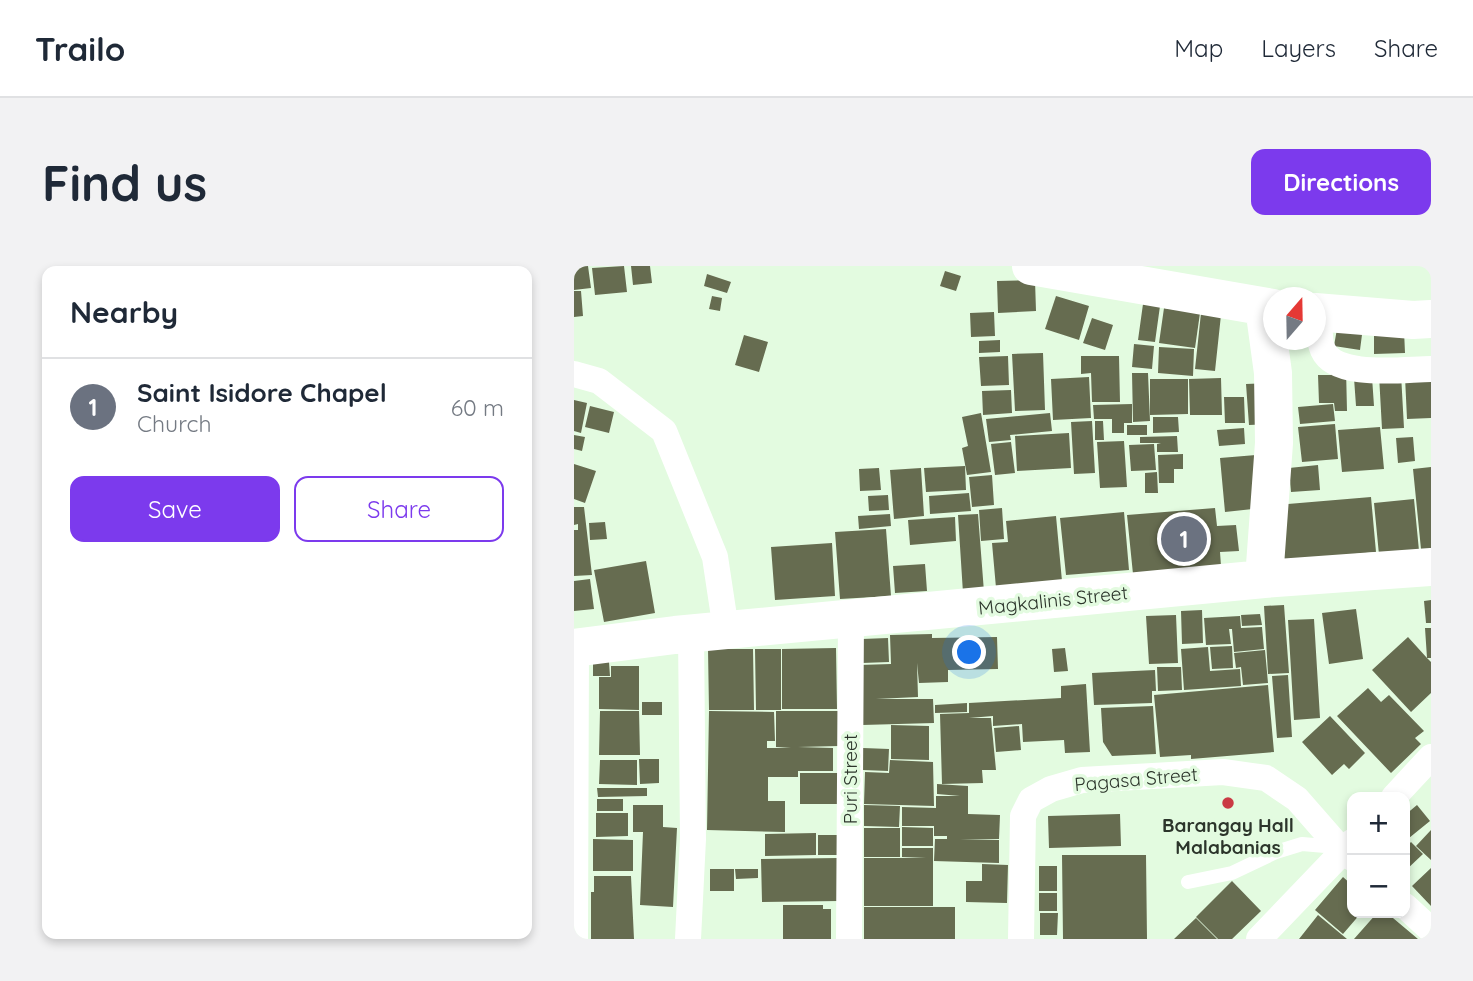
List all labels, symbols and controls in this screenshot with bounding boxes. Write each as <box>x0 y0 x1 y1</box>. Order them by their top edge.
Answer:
text: Trailo <box>35 28 125 69</box>
text: Map <box>1174 33 1223 63</box>
text: Layers <box>1261 33 1336 63</box>
text: Share <box>1374 33 1438 63</box>
button: Directions <box>1251 149 1431 215</box>
text: Find us <box>42 152 207 213</box>
north arrow <box>1263 287 1326 350</box>
text: Nearby <box>70 293 178 331</box>
text: Saint Isidore Chapel <box>137 376 387 409</box>
text: 1 <box>89 393 97 422</box>
text: 60 m <box>451 393 504 422</box>
text: Church <box>137 409 212 438</box>
button: Save <box>70 476 280 542</box>
button: Share <box>294 476 504 542</box>
pin: 1 <box>1161 513 1207 565</box>
street label: Magkalinis Street <box>977 580 1129 620</box>
your location <box>952 635 986 669</box>
street label: Puri Street <box>838 734 862 824</box>
street label: Pagasa Street <box>1073 762 1199 796</box>
map controls <box>1347 792 1410 918</box>
button: + <box>1347 792 1410 855</box>
marker: Barangay Hall Malabanias <box>1220 795 1236 811</box>
place label: Barangay Hall Malabanias <box>1162 813 1294 859</box>
button: − <box>1347 855 1410 918</box>

